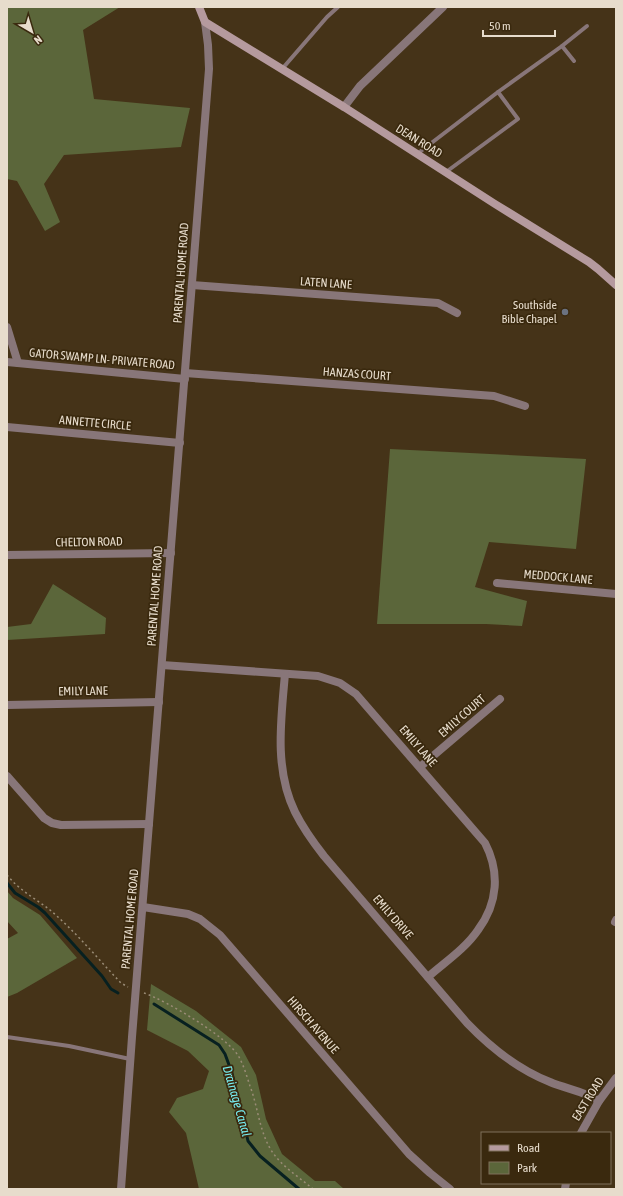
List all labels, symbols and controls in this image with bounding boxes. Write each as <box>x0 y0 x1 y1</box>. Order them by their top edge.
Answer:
north arrow <box>12 12 52 52</box>
scale bar <box>483 12 555 38</box>
text: 50 m <box>489 19 511 33</box>
text: N <box>32 33 44 47</box>
street label: DEAN ROAD <box>393 121 445 161</box>
street label: PARENTAL HOME ROAD <box>171 222 192 324</box>
street label: LATEN LANE <box>300 274 352 292</box>
place label: Southside Bible Chapel <box>502 298 558 326</box>
marker: Southside Bible Chapel <box>560 307 570 317</box>
street label: GATOR SWAMP LN- PRIVATE ROAD <box>29 346 176 372</box>
street label: HANZAS COURT <box>322 365 392 383</box>
street label: ANNETTE CIRCLE <box>59 413 131 433</box>
street label: CHELTON ROAD <box>55 534 123 550</box>
street label: PARENTAL HOME ROAD <box>145 545 166 647</box>
street label: MEDDOCK LANE <box>523 567 593 587</box>
street label: EMILY LANE <box>58 684 108 698</box>
street label: EMILY COURT <box>436 691 489 740</box>
street label: EMILY LANE <box>396 723 440 769</box>
street label: PARENTAL HOME ROAD <box>119 868 141 970</box>
street label: EMILY DRIVE <box>370 892 416 942</box>
street label: HIRSCH AVENUE <box>284 994 342 1056</box>
water label: Drainage Canal <box>220 1064 254 1138</box>
street label: EAST ROAD <box>569 1075 607 1123</box>
legend <box>481 1132 611 1184</box>
text: Road <box>517 1141 540 1155</box>
text: Park <box>517 1161 538 1175</box>

